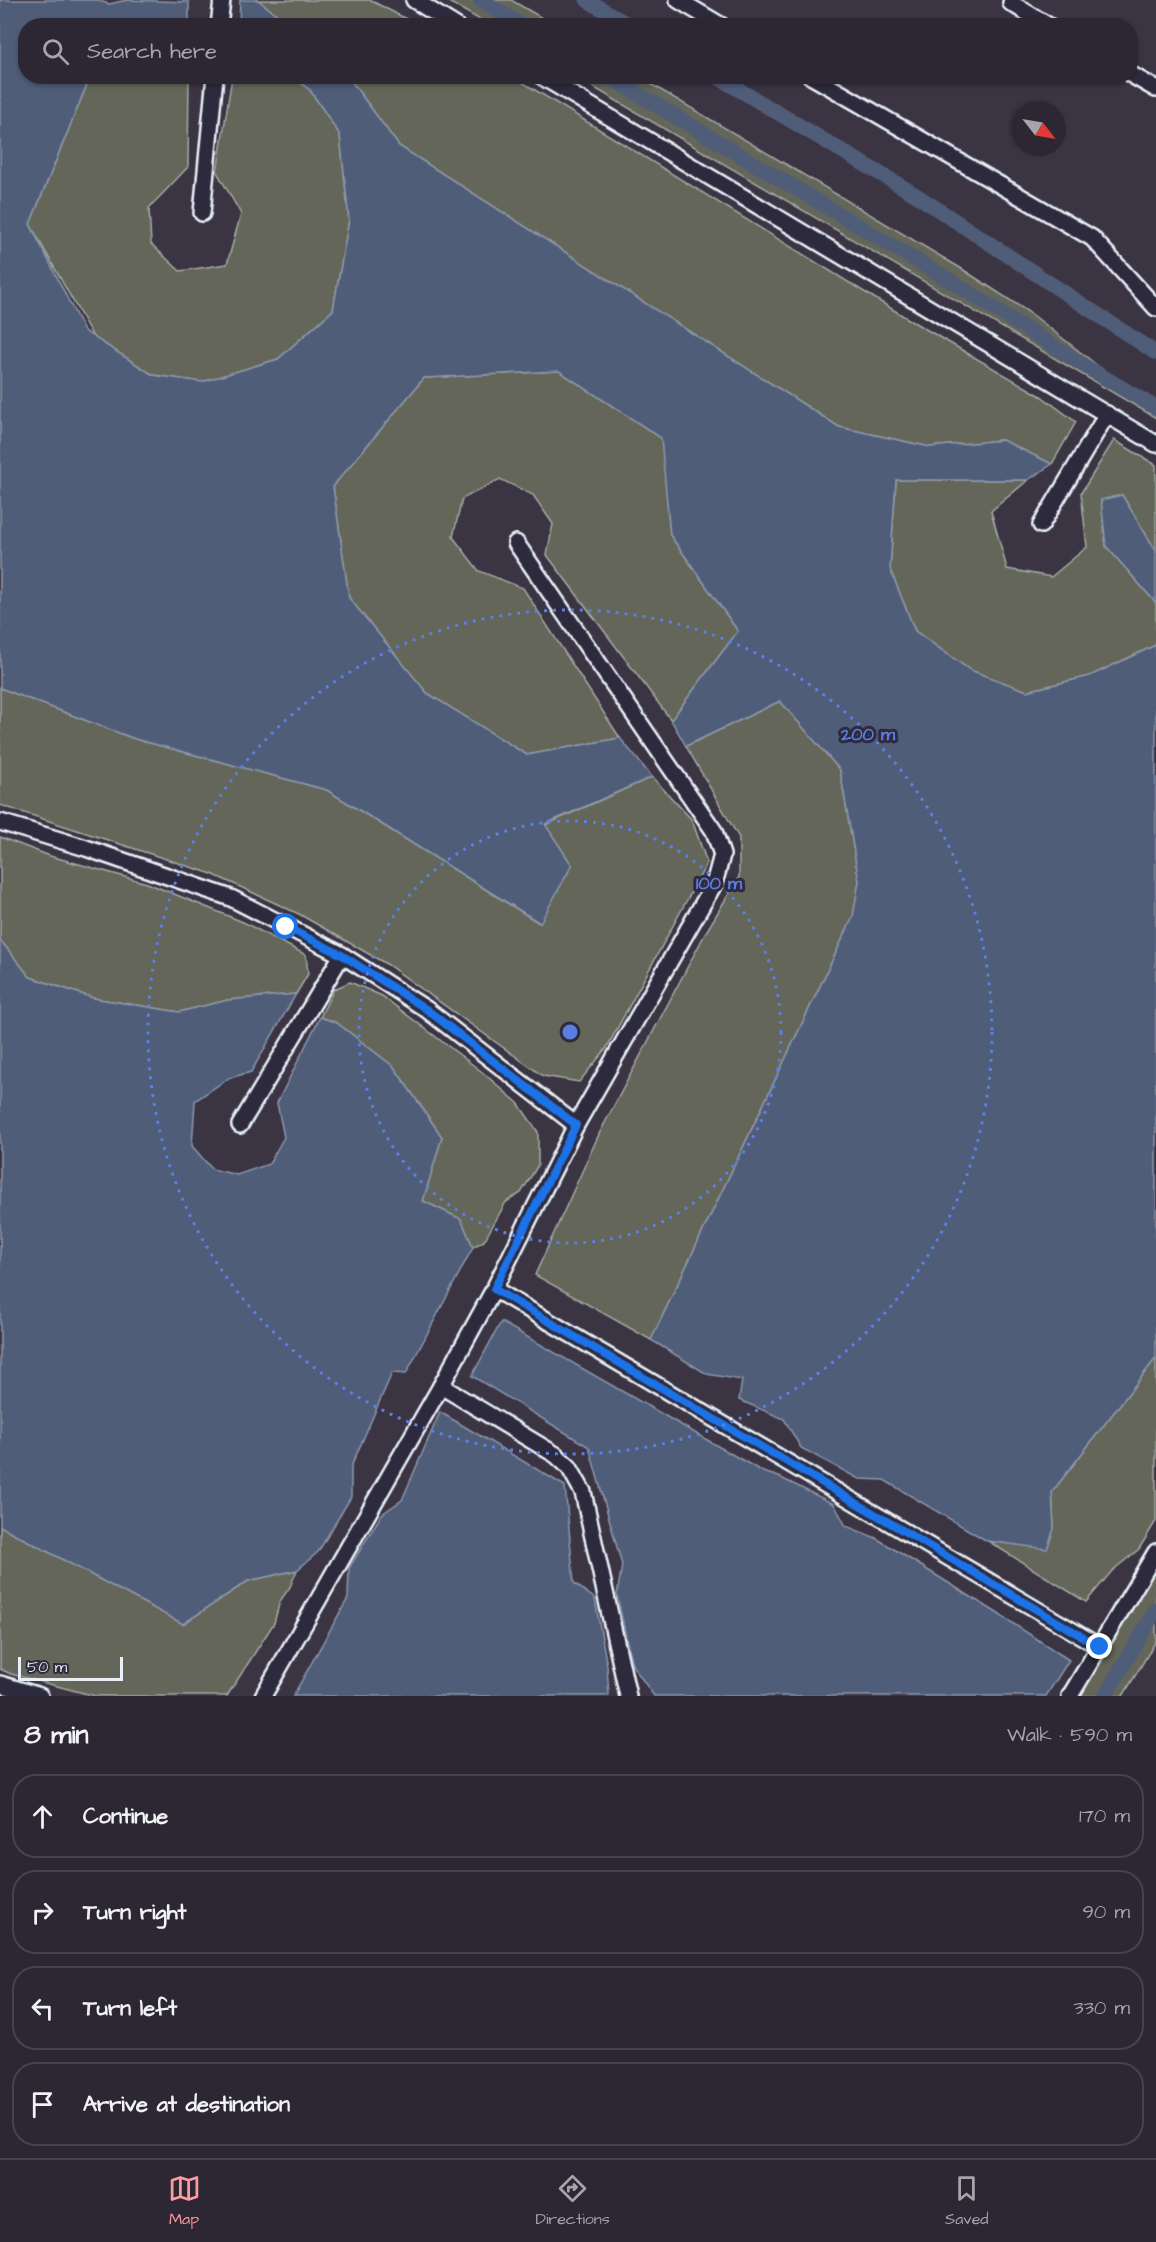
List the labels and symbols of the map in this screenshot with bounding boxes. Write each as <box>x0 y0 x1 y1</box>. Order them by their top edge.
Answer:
north arrow <box>1012 102 1066 156</box>
text: 200 m <box>840 722 896 747</box>
text: 100 m <box>696 871 743 896</box>
route start <box>272 913 298 939</box>
centre of rings <box>560 1022 580 1042</box>
route end <box>1086 1633 1112 1659</box>
scale bar <box>18 1654 123 1682</box>

